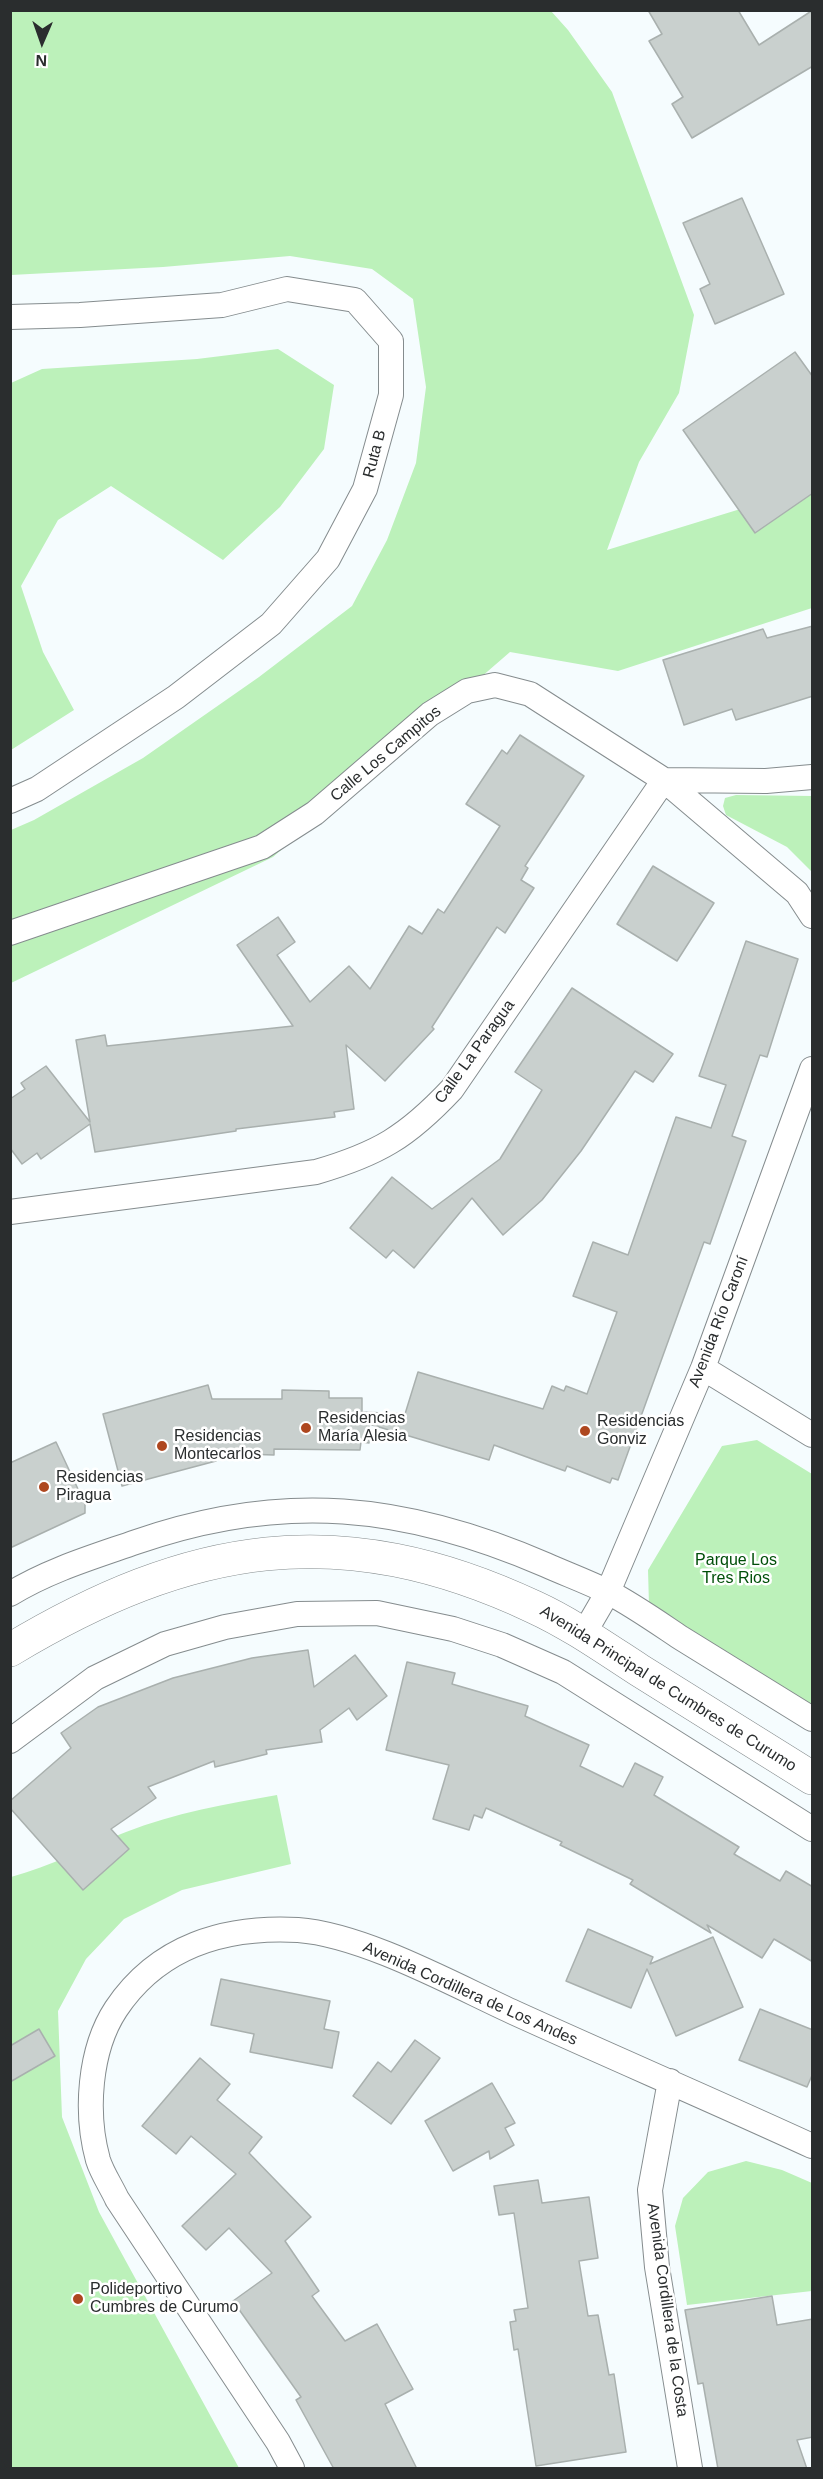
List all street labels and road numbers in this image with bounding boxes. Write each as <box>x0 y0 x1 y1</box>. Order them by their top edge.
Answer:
street label: Ruta B <box>359 428 391 480</box>
street label: Calle Los Campitos <box>327 702 445 806</box>
street label: Calle La Paragua <box>431 996 519 1108</box>
street label: Avenida Río Caroní <box>685 1254 753 1390</box>
street label: Avenida Principal de Cumbres de Curumo <box>536 1602 800 1776</box>
street label: Avenida Cordillera de Los Andes <box>360 1938 580 2050</box>
street label: Avenida Cordillera de la Costa <box>642 2202 692 2418</box>

